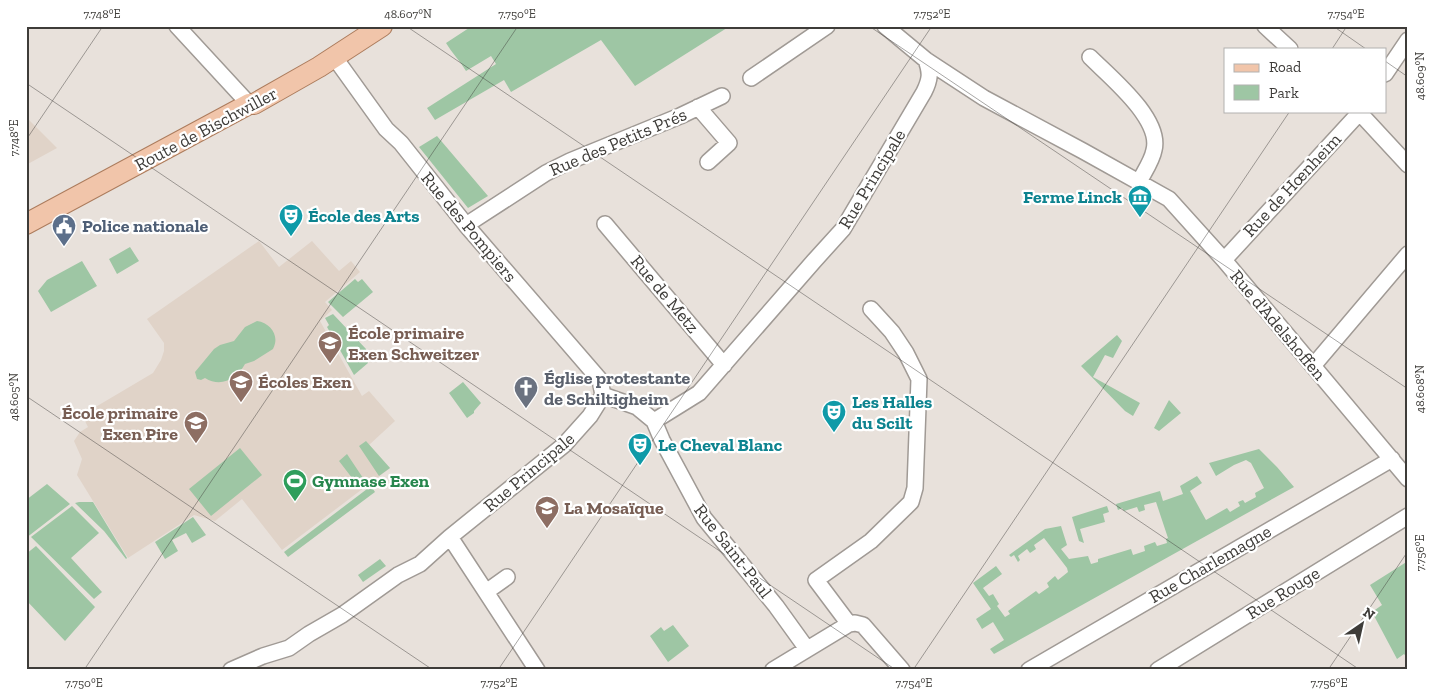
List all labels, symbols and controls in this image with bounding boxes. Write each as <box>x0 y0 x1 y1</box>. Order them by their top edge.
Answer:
text: 7.748°E <box>83 7 121 21</box>
text: 48.607°N <box>384 7 432 21</box>
text: 7.750°E <box>498 7 536 21</box>
text: 7.752°E <box>914 7 950 21</box>
text: 7.754°E <box>1328 7 1364 21</box>
legend <box>1224 48 1386 112</box>
text: 48.609°N <box>1413 52 1427 100</box>
text: Road <box>1269 58 1302 76</box>
street label: Route de Bischwiller <box>131 82 281 176</box>
text: Park <box>1269 84 1299 102</box>
street label: Rue des Petits Prés <box>546 103 690 181</box>
text: 7.748°E <box>7 119 21 157</box>
street label: Rue Principale <box>834 125 910 233</box>
street label: Rue de Hœnheim <box>1238 128 1346 241</box>
street label: Rue des Pompiers <box>416 167 522 287</box>
museum icon: Ferme Linck <box>1127 184 1153 218</box>
place label: Ferme Linck <box>1023 186 1122 208</box>
theatre icon: École des Arts <box>278 203 304 237</box>
place label: École des Arts <box>308 205 420 227</box>
public building icon: Police nationale <box>51 213 77 247</box>
place label: Police nationale <box>82 215 209 237</box>
street label: Rue de Metz <box>626 250 704 338</box>
street label: Rue d'Adelshoffen <box>1225 265 1331 385</box>
place label: École primaire Exen Schweitzer <box>348 322 480 365</box>
school or university icon: École primaire Exen Schweitzer <box>317 330 343 364</box>
text: 48.608°N <box>1413 365 1427 413</box>
place label: Église protestante de Schiltigheim <box>544 367 691 410</box>
school or university icon: Écoles Exen <box>228 369 254 403</box>
place label: Écoles Exen <box>258 371 352 393</box>
text: 48.605°N <box>7 373 21 421</box>
church icon: Église protestante de Schiltigheim <box>513 375 539 409</box>
place label: Les Halles du Scilt <box>852 391 932 434</box>
theatre icon: Les Halles du Scilt <box>821 399 847 433</box>
place label: École primaire Exen Pire <box>62 402 178 445</box>
school or university icon: École primaire Exen Pire <box>183 410 209 444</box>
street label: Rue Principale <box>479 428 579 516</box>
theatre icon: Le Cheval Blanc <box>627 432 653 466</box>
place label: Le Cheval Blanc <box>658 434 783 456</box>
sports icon: Gymnase Exen <box>282 468 308 502</box>
place label: Gymnase Exen <box>312 470 430 492</box>
school or university icon: La Mosaïque <box>534 495 560 529</box>
place label: La Mosaïque <box>564 497 664 519</box>
street label: Rue Saint-Paul <box>689 499 777 603</box>
street label: Rue Charlemagne <box>1145 520 1275 608</box>
text: 7.756°E <box>1413 534 1427 572</box>
street label: Rue Rouge <box>1242 562 1324 624</box>
north arrow <box>1336 598 1386 648</box>
text: N <box>1360 604 1378 624</box>
text: 7.750°E <box>65 676 103 690</box>
text: 7.752°E <box>481 676 517 690</box>
text: 7.754°E <box>896 676 932 690</box>
text: 7.756°E <box>1310 676 1348 690</box>

